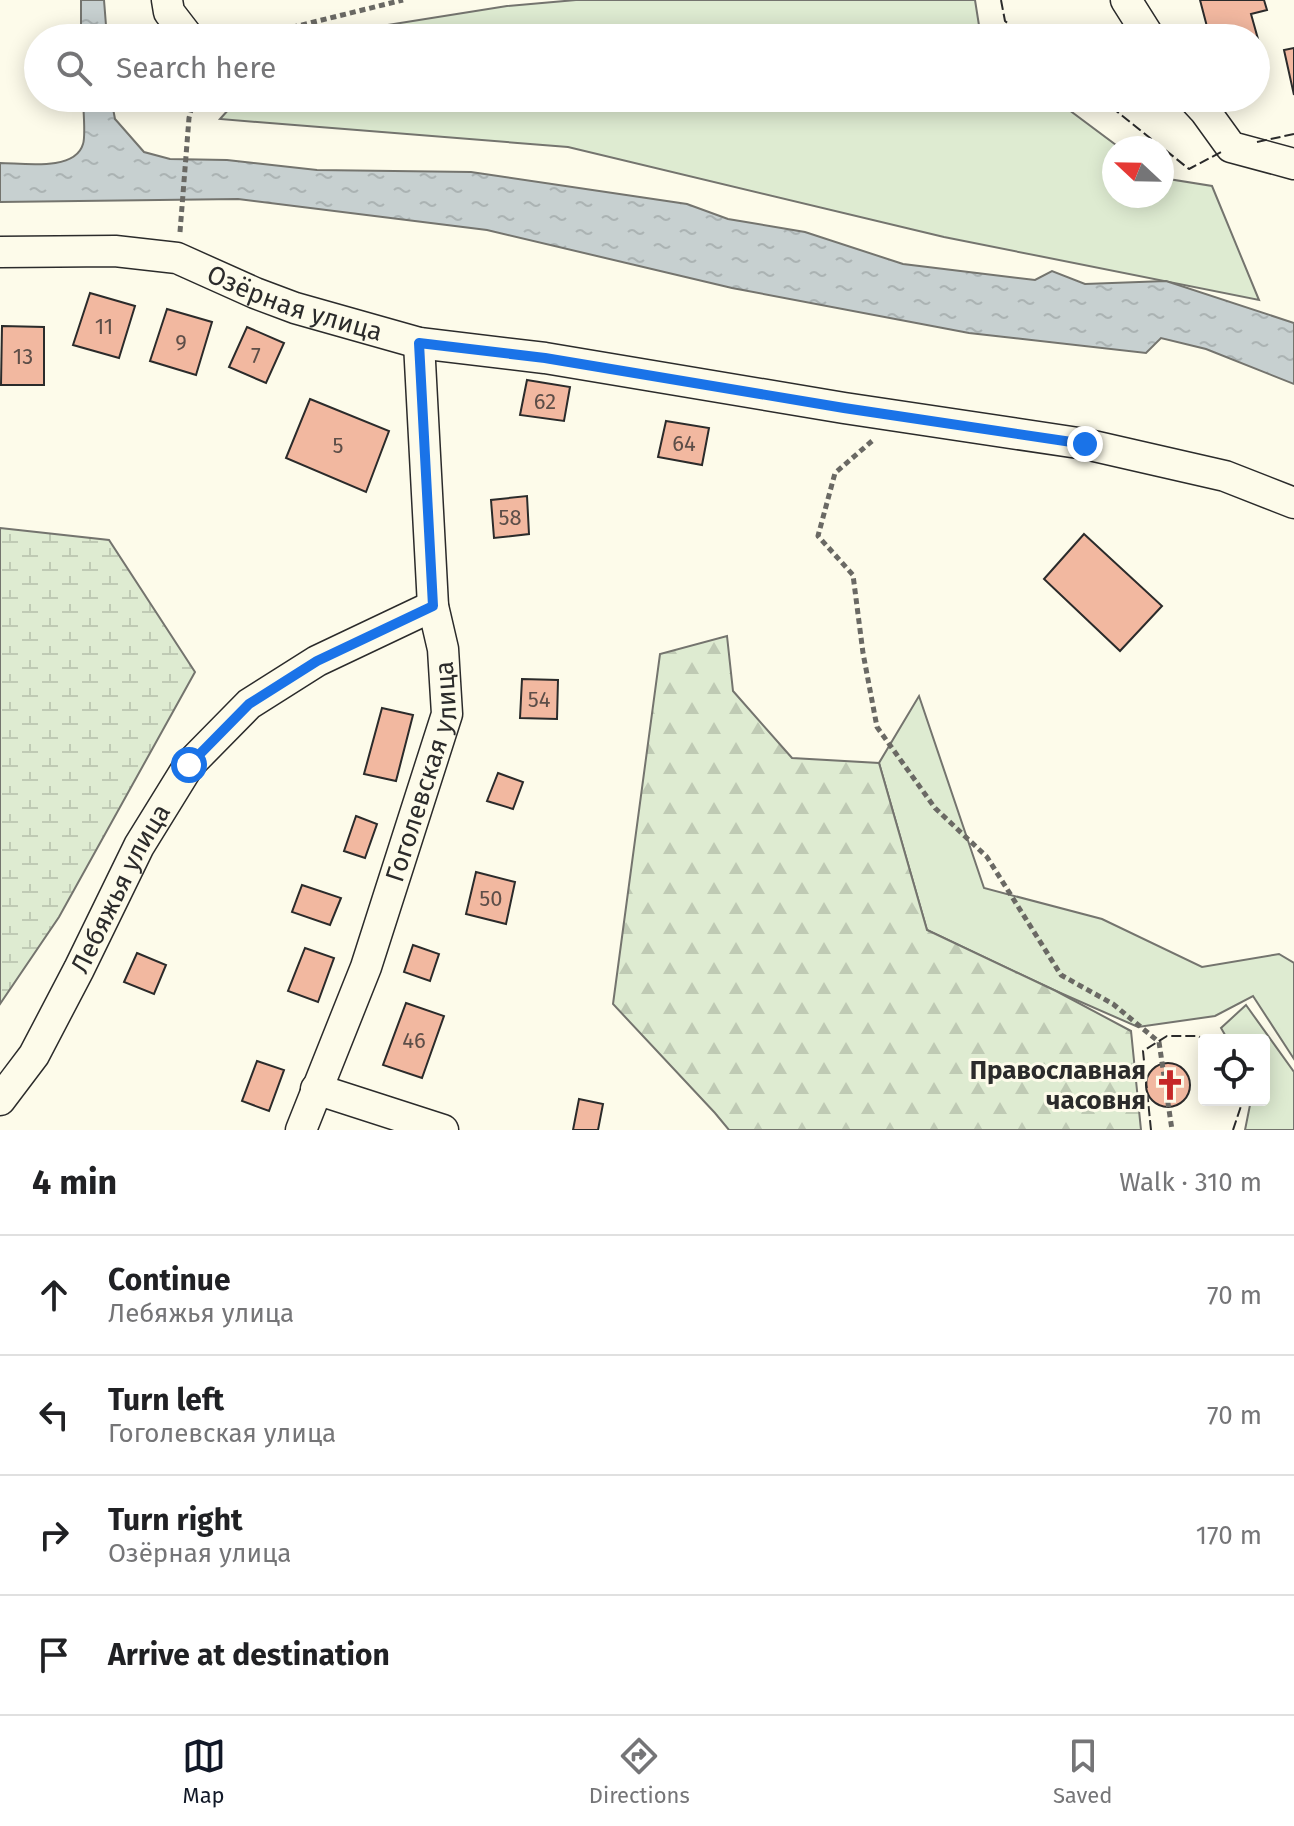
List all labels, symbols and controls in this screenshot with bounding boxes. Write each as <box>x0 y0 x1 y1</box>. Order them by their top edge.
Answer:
search box <box>24 24 1270 112</box>
icon: search <box>52 46 96 90</box>
text: Search here <box>116 50 276 86</box>
north arrow <box>1102 136 1174 208</box>
street label: Озёрная улица <box>202 258 386 347</box>
house number: 11 <box>95 313 113 340</box>
house number: 9 <box>175 329 187 356</box>
house number: 7 <box>251 342 261 369</box>
house number: 13 <box>13 343 33 370</box>
house number: 62 <box>534 388 556 415</box>
route end <box>1067 426 1103 462</box>
house number: 64 <box>672 430 696 457</box>
house number: 5 <box>332 432 344 459</box>
house number: 58 <box>498 504 522 531</box>
street label: Гоголевская улица <box>379 660 463 886</box>
house number: 54 <box>528 686 551 713</box>
route start <box>171 747 207 783</box>
street label: Лебяжья улица <box>64 798 177 978</box>
house number: 50 <box>479 885 503 912</box>
house number: 46 <box>402 1027 426 1054</box>
map controls <box>1198 1034 1270 1106</box>
button: locate <box>1198 1034 1270 1106</box>
place label: Православная часовня <box>970 1055 1146 1116</box>
church icon: Православная часовня <box>1153 1068 1187 1102</box>
text: 4 min <box>32 1162 117 1203</box>
text: Walk · 310 m <box>1119 1167 1262 1198</box>
text: Continue <box>108 1262 231 1298</box>
icon: ahead <box>32 1273 76 1317</box>
text: 70 m <box>1207 1280 1262 1311</box>
text: Лебяжья улица <box>108 1298 294 1329</box>
text: Turn left <box>108 1382 224 1418</box>
icon: left <box>32 1393 76 1437</box>
text: 70 m <box>1207 1400 1262 1431</box>
text: Гоголевская улица <box>108 1418 336 1449</box>
text: Turn right <box>108 1502 243 1538</box>
icon: right <box>32 1513 76 1557</box>
text: 170 m <box>1196 1520 1262 1551</box>
text: Озёрная улица <box>108 1538 291 1569</box>
icon: arrive <box>32 1633 76 1677</box>
text: Arrive at destination <box>108 1637 390 1673</box>
tab: Map <box>182 1734 226 1809</box>
tab: Directions <box>589 1734 690 1809</box>
tab: Saved <box>1053 1734 1112 1809</box>

